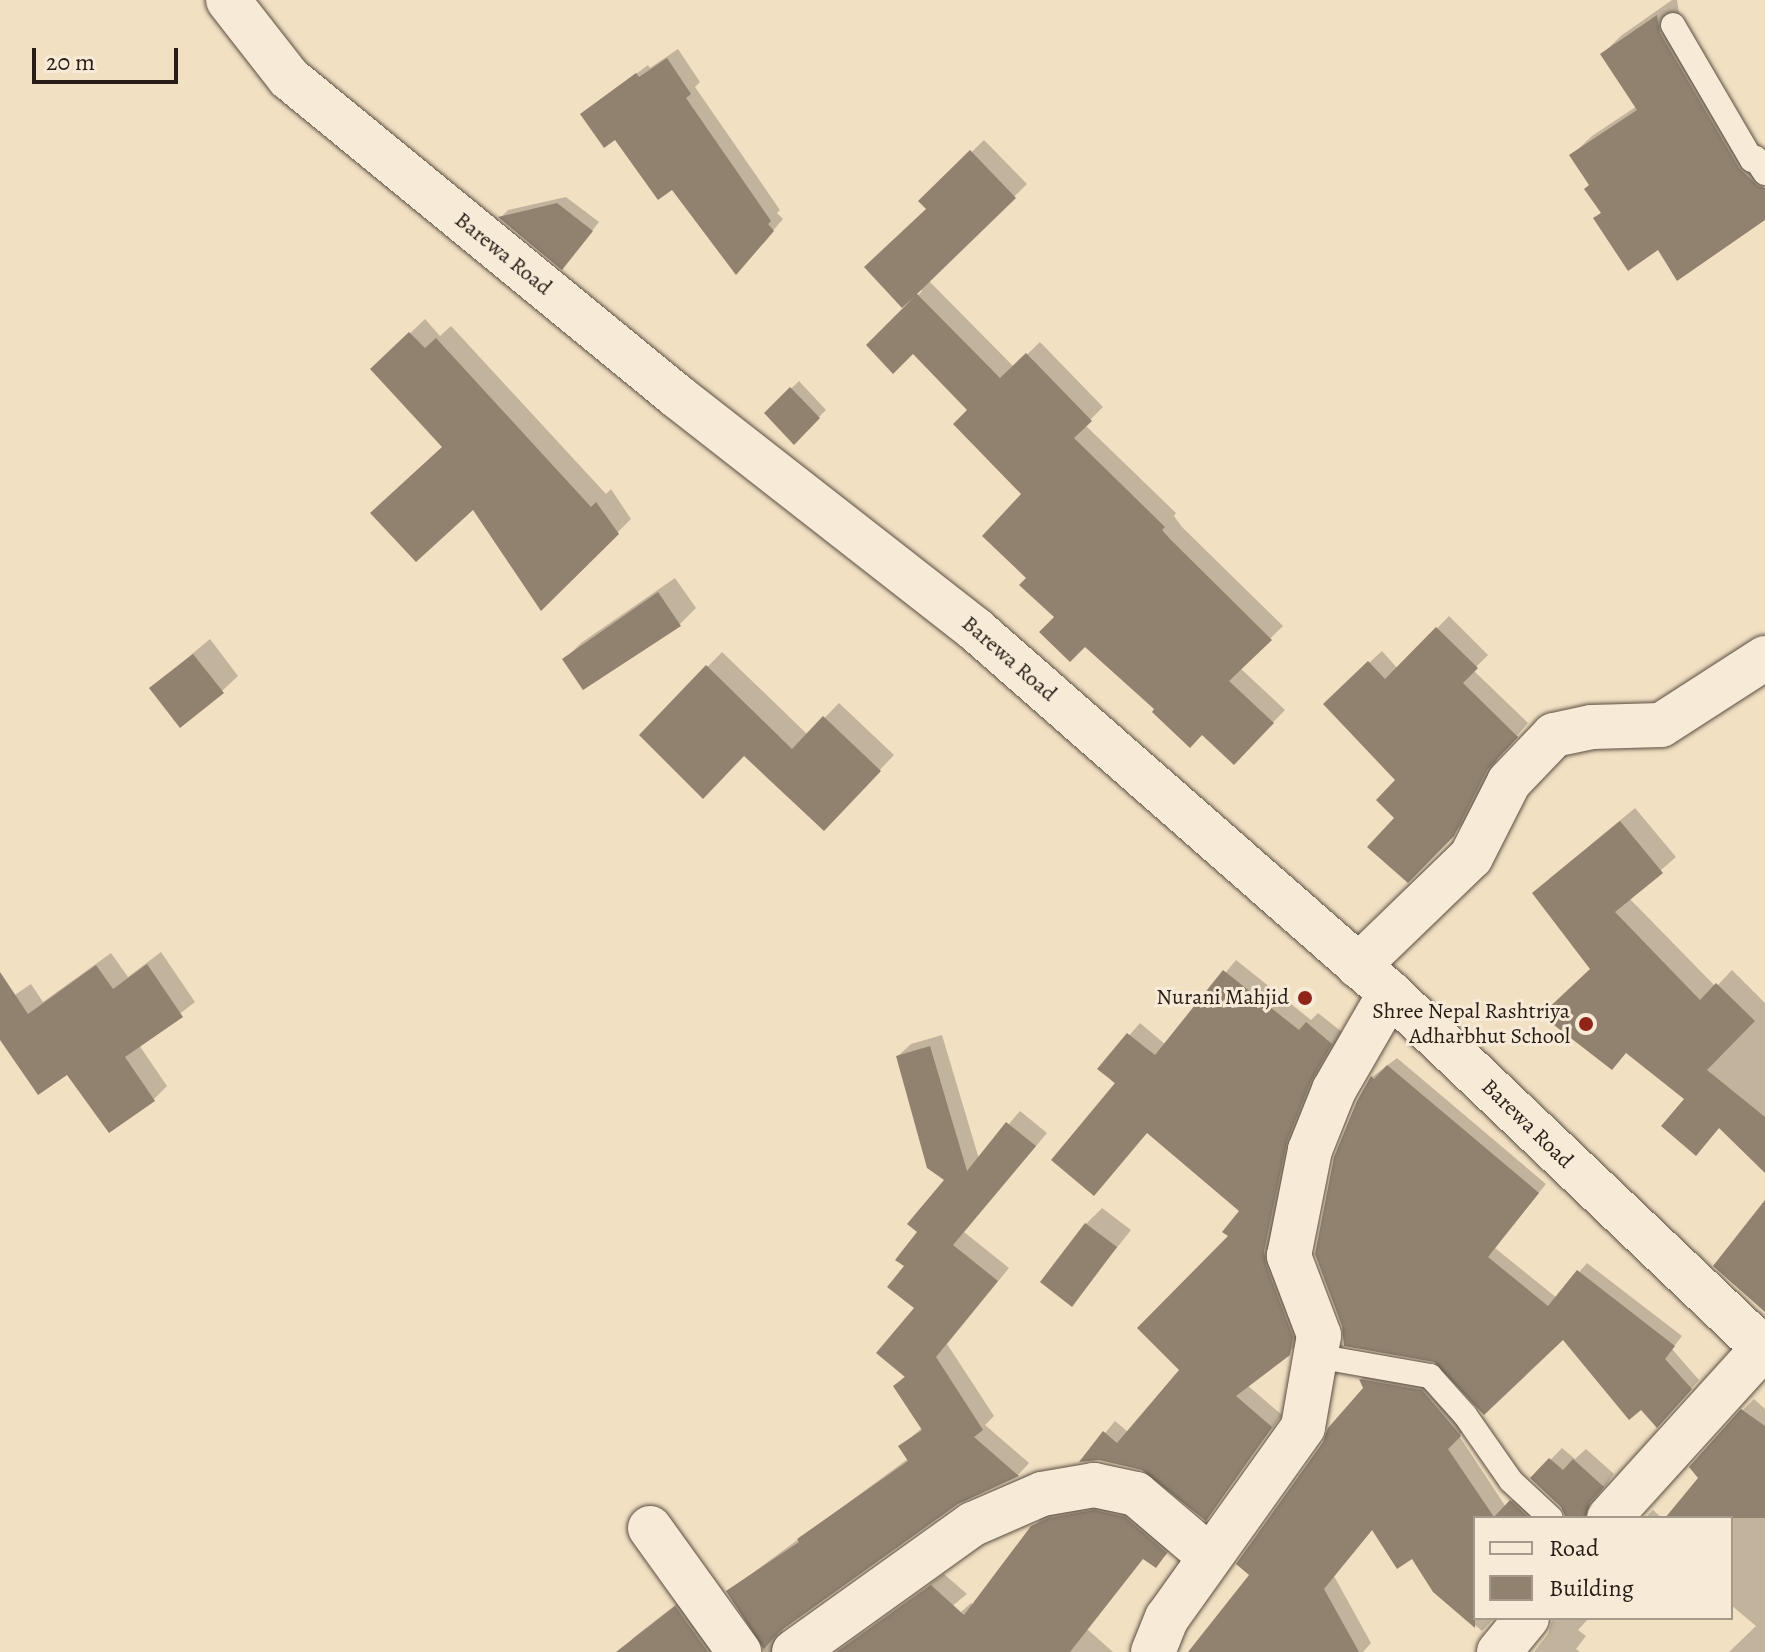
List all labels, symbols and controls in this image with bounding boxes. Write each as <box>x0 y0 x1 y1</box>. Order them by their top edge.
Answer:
scale bar <box>36 32 182 82</box>
text: 20 m <box>46 46 95 78</box>
street label: Barewa Road <box>449 207 557 301</box>
street label: Barewa Road <box>956 611 1062 707</box>
place label: Nurani Mahjid <box>1156 985 1289 1011</box>
marker: Nurani Mahjid <box>1296 989 1314 1007</box>
place label: Shree Nepal Rashtriya Adharbhut School <box>1372 998 1570 1050</box>
marker: Shree Nepal Rashtriya Adharbhut School <box>1577 1015 1595 1033</box>
street label: Barewa Road <box>1476 1074 1578 1174</box>
legend <box>1473 1516 1733 1620</box>
text: Road <box>1549 1532 1599 1564</box>
text: Building <box>1549 1572 1634 1604</box>

